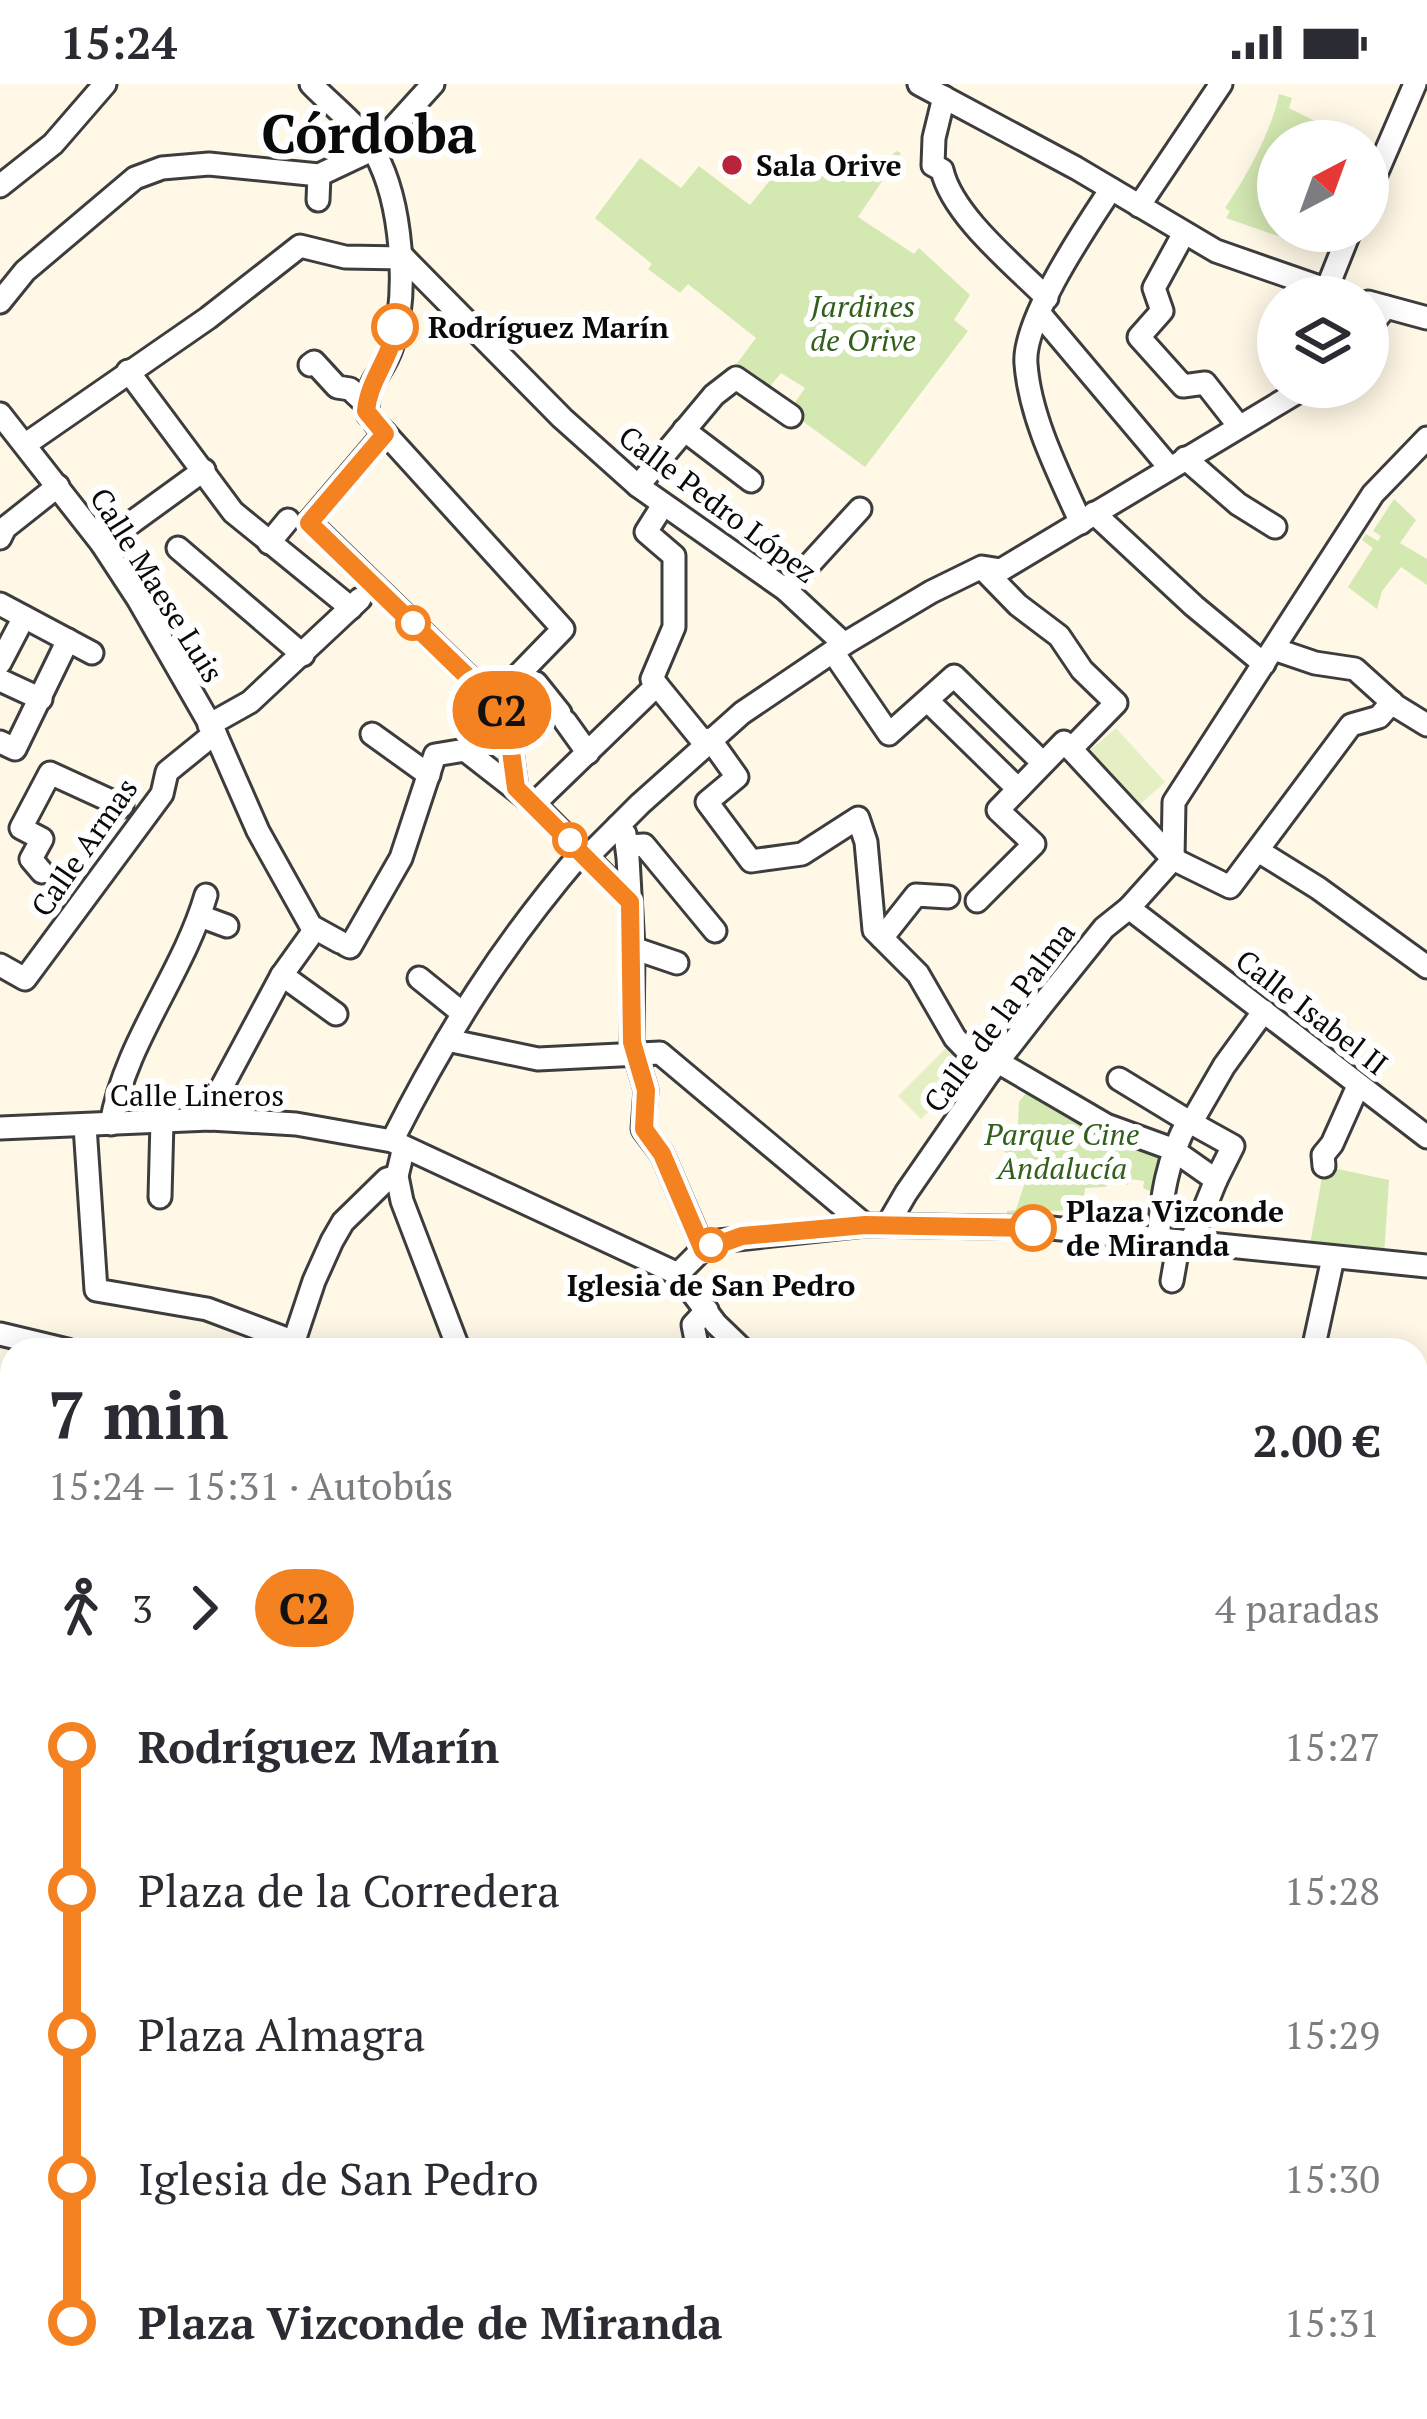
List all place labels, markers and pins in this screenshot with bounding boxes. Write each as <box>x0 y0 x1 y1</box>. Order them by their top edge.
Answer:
place label: Sala Orive <box>756 145 902 185</box>
marker: Sala Orive <box>719 152 745 178</box>
marker: Rodríguez Marín <box>373 305 417 349</box>
place label: Rodríguez Marín <box>428 307 669 347</box>
unlabelled marker <box>397 607 429 639</box>
unlabelled marker <box>554 824 586 856</box>
place label: Plaza Vizconde de Miranda <box>1066 1191 1284 1265</box>
marker: Plaza Vizconde de Miranda <box>1011 1206 1055 1250</box>
marker: Iglesia de San Pedro <box>695 1229 727 1261</box>
place label: Iglesia de San Pedro <box>567 1265 855 1305</box>

